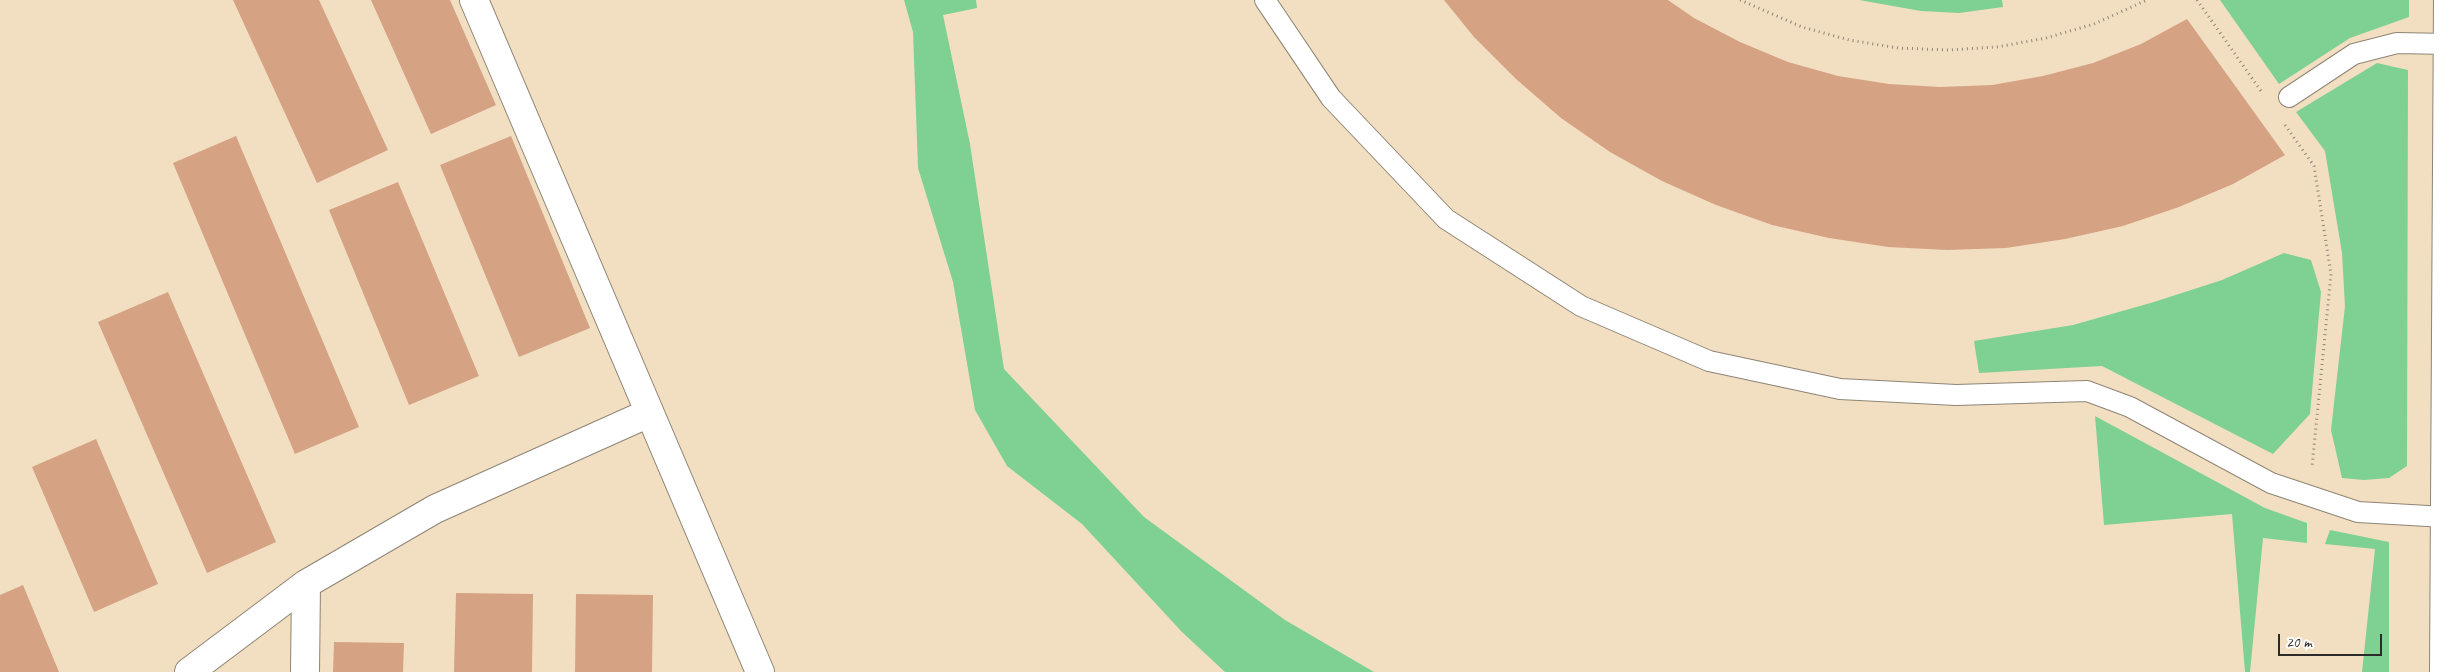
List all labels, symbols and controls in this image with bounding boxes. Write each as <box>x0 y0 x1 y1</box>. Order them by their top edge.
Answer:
scale bar <box>2281 624 2385 656</box>
text: 20 m <box>2286 633 2312 652</box>

